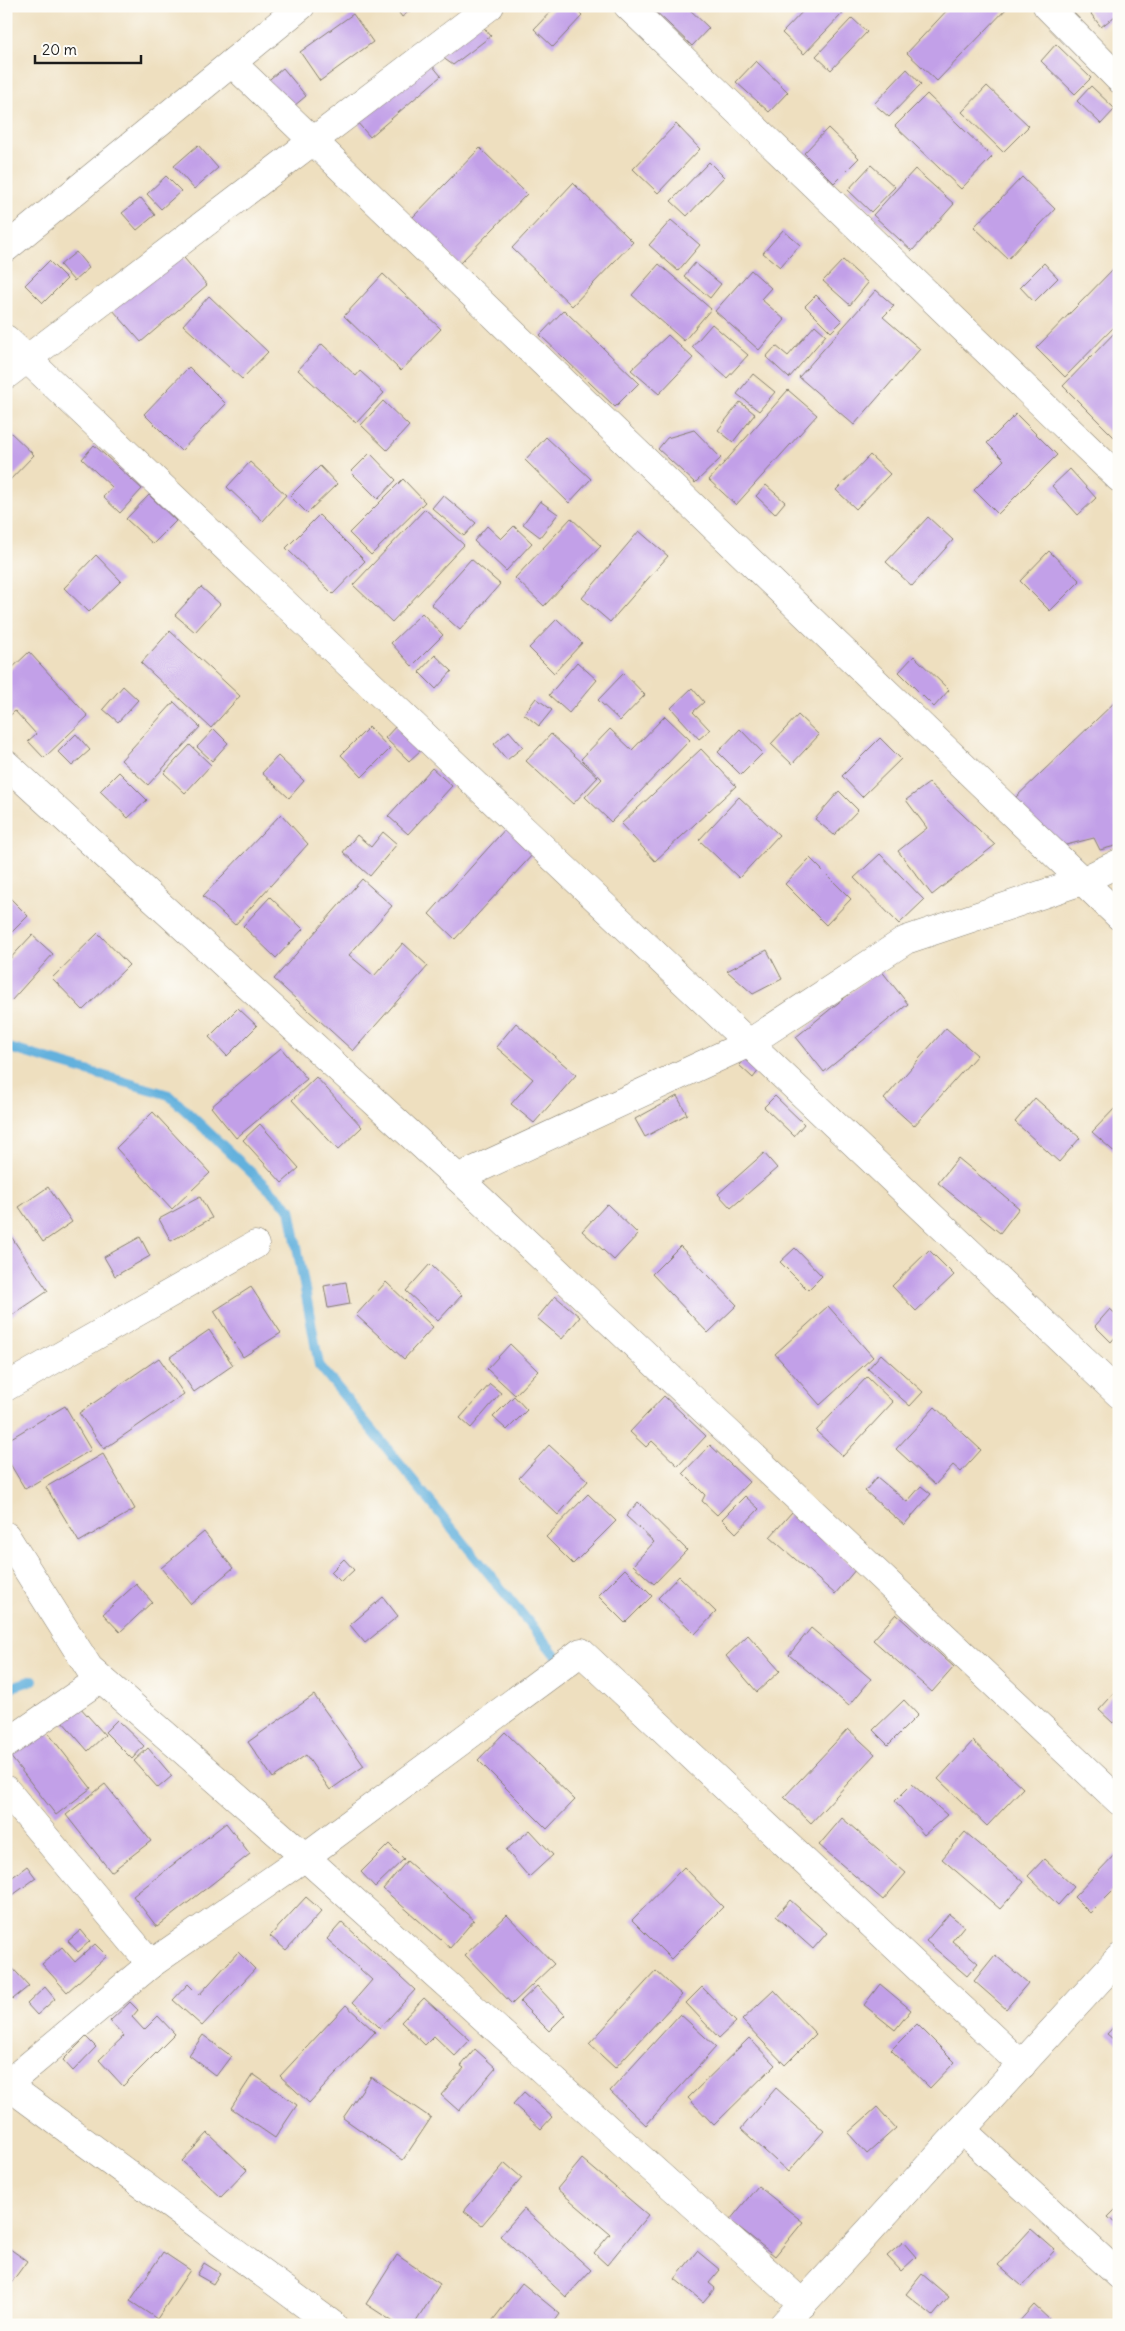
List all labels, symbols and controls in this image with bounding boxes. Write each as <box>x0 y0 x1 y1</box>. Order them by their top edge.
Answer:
scale bar <box>35 32 141 64</box>
text: 20 m <box>42 40 77 59</box>

